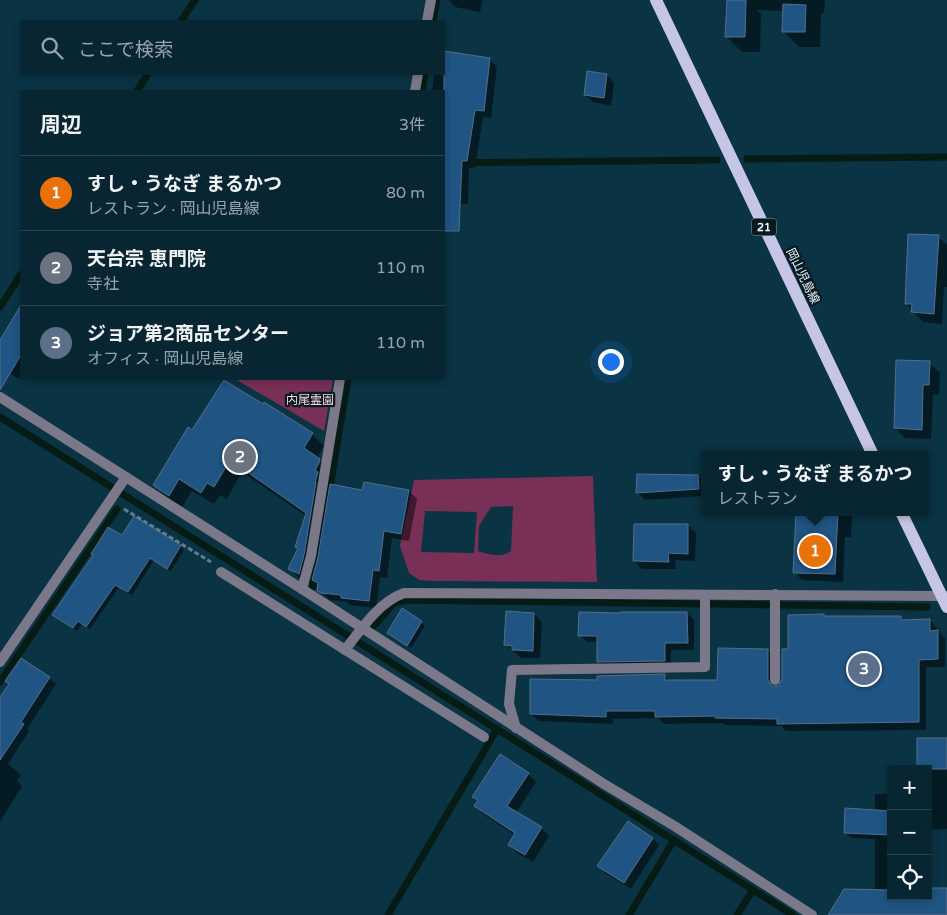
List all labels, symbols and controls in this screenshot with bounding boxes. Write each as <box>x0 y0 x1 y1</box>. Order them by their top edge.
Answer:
search box <box>20 20 445 75</box>
icon: search <box>38 34 66 62</box>
text: ここで検索 <box>78 39 173 61</box>
text: 周辺 <box>40 113 82 138</box>
text: 3件 <box>399 115 425 135</box>
text: すし・うなぎ まるかつ <box>87 173 282 195</box>
text: 1 <box>51 183 61 203</box>
text: 80 m <box>386 183 425 203</box>
text: レストラン · 岡山児島線 <box>87 199 259 219</box>
road number: 21 <box>752 218 776 236</box>
street label: 岡山児島線 <box>784 246 822 306</box>
text: 天台宗 恵門院 <box>87 248 206 270</box>
text: 2 <box>51 258 61 278</box>
text: 110 m <box>376 258 425 278</box>
text: 寺社 <box>87 274 119 294</box>
text: ジョア第2商品センター <box>87 323 289 345</box>
text: 3 <box>51 333 61 353</box>
text: 110 m <box>376 333 425 353</box>
text: オフィス · 岡山児島線 <box>87 349 243 369</box>
your location <box>598 349 624 375</box>
park label: 内尾霊園 <box>286 393 334 407</box>
pin: 2 <box>224 438 256 476</box>
popup <box>701 451 929 516</box>
text: すし・うなぎ まるかつ <box>718 463 912 485</box>
text: レストラン <box>718 489 798 509</box>
pin: 1 <box>799 532 831 570</box>
pin: 3 <box>848 650 880 688</box>
map controls <box>887 765 932 900</box>
button: + <box>887 765 932 810</box>
button: − <box>887 810 932 855</box>
button: locate <box>887 855 932 900</box>

